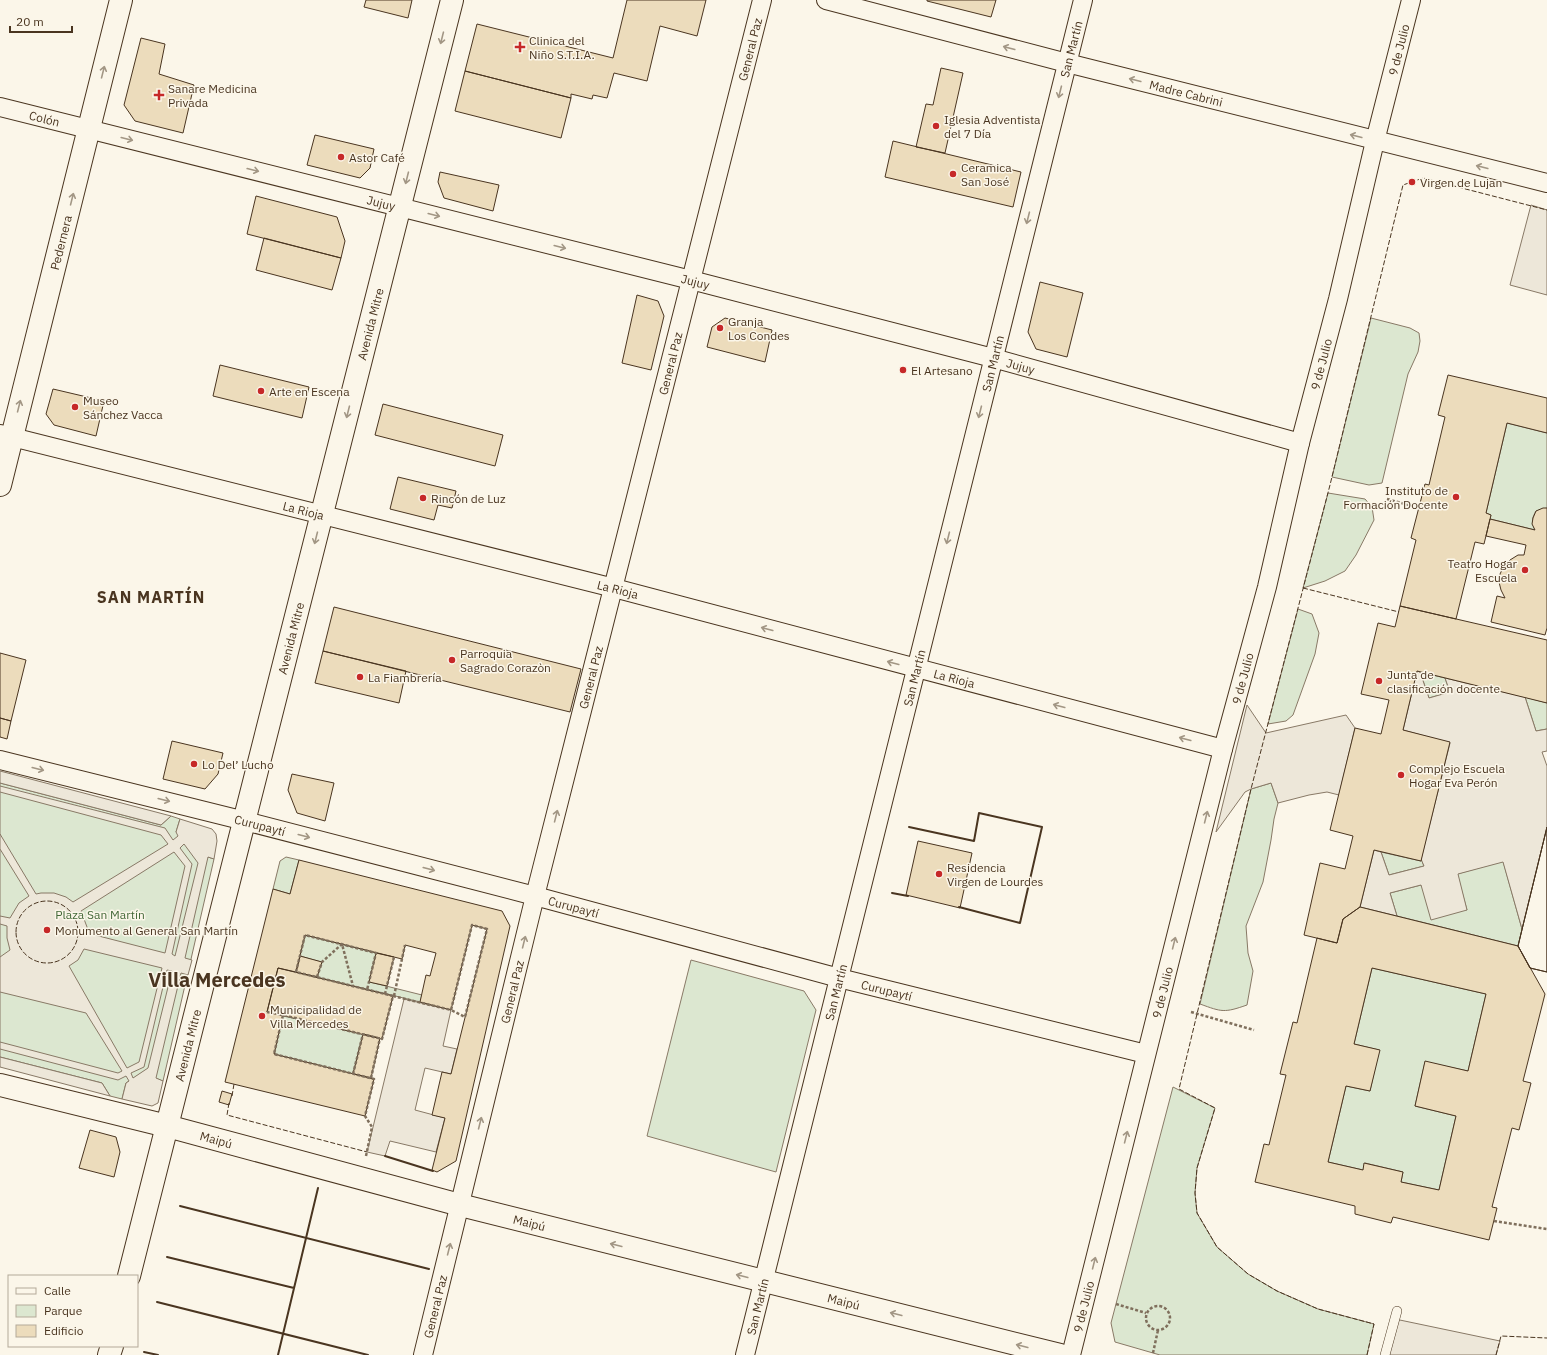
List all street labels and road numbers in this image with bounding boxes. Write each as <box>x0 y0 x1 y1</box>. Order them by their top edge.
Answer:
street label: General Paz <box>734 16 765 82</box>
street label: San Martín <box>1057 19 1085 79</box>
street label: 9 de Julio <box>1385 22 1412 77</box>
street label: Madre Cabrini <box>1148 76 1224 109</box>
street label: Colón <box>28 107 61 129</box>
street label: Jujuy <box>365 192 397 213</box>
street label: Pedernera <box>46 213 75 271</box>
street label: Jujuy <box>680 270 711 292</box>
street label: Avenida Mitre <box>354 286 386 362</box>
street label: General Paz <box>655 330 685 396</box>
street label: San Martín <box>978 334 1007 393</box>
street label: 9 de Julio <box>1307 337 1335 391</box>
street label: Jujuy <box>1005 355 1037 377</box>
street label: La Rioja <box>281 498 326 523</box>
street label: La Rioja <box>596 577 641 602</box>
street label: Avenida Mitre <box>274 600 307 676</box>
street label: General Paz <box>575 644 606 710</box>
street label: San Martín <box>900 648 928 708</box>
street label: 9 de Julio <box>1228 651 1256 706</box>
street label: La Rioja <box>932 665 977 691</box>
street label: Curupaytí <box>233 811 287 839</box>
street label: Curupaytí <box>547 892 601 920</box>
street label: General Paz <box>497 958 527 1025</box>
street label: San Martín <box>821 962 850 1022</box>
street label: 9 de Julio <box>1148 965 1176 1019</box>
street label: Curupaytí <box>860 976 914 1003</box>
street label: Avenida Mitre <box>171 1007 204 1083</box>
street label: Maipú <box>198 1128 234 1151</box>
street label: Maipú <box>512 1211 547 1234</box>
street label: General Paz <box>420 1273 450 1339</box>
street label: San Martín <box>743 1277 771 1336</box>
street label: 9 de Julio <box>1070 1279 1097 1334</box>
street label: Maipú <box>826 1290 862 1312</box>

